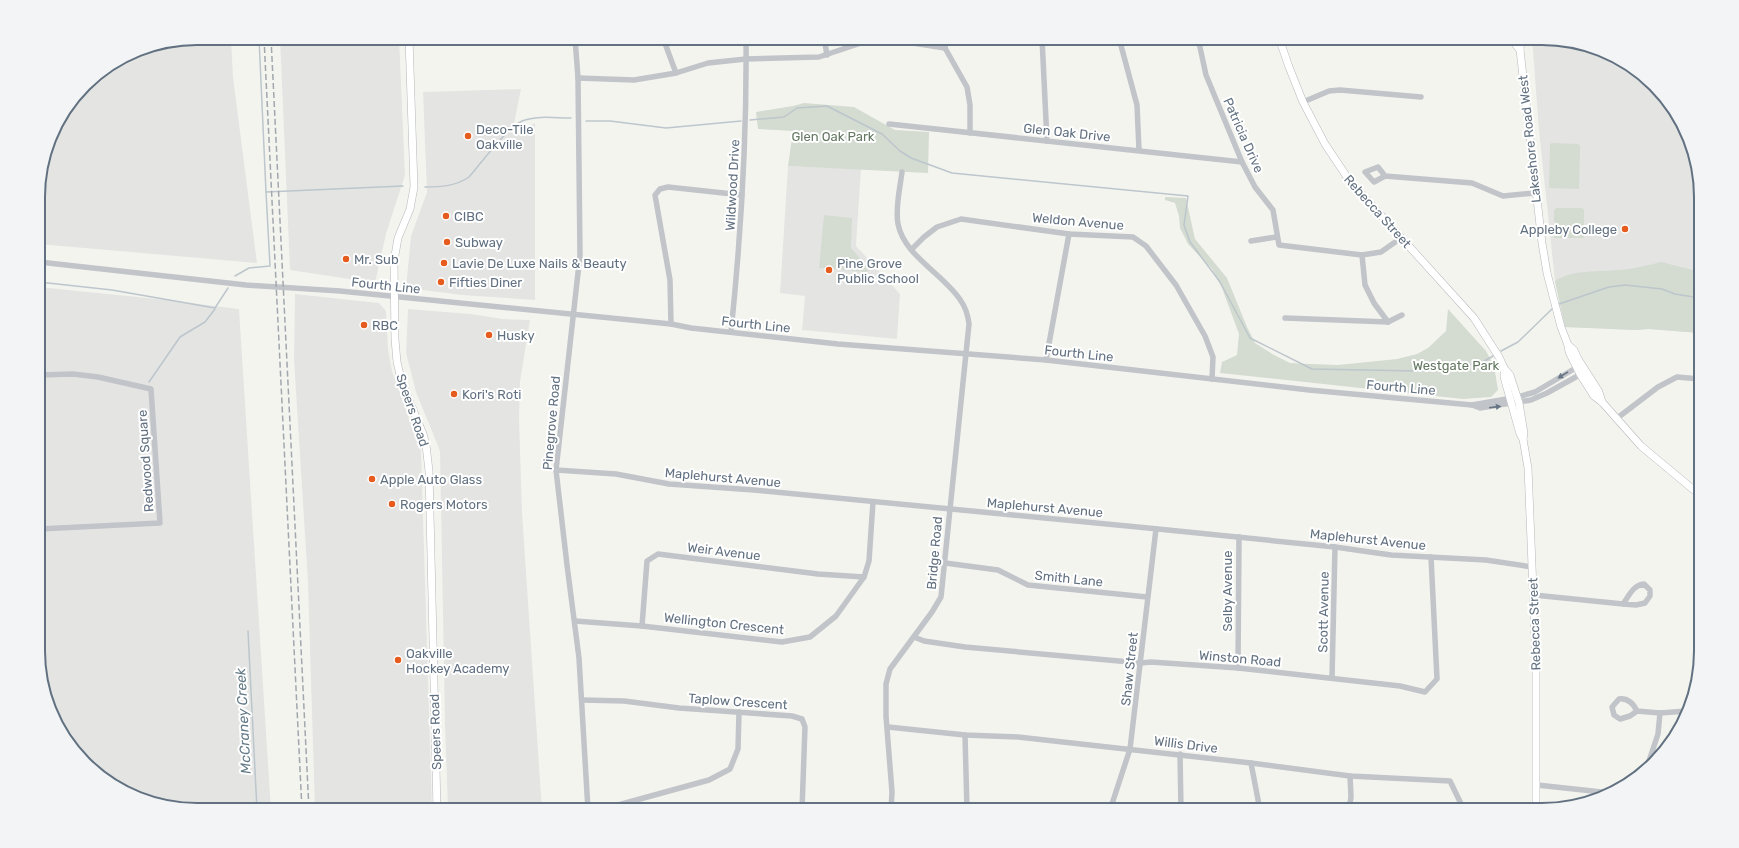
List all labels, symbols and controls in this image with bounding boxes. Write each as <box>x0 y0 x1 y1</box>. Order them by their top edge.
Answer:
street label: Lakeshore Road West <box>1515 74 1544 204</box>
street label: Patricia Drive <box>1220 95 1267 175</box>
street label: Glen Oak Drive <box>1023 120 1111 145</box>
place label: Deco-Tile Oakville <box>476 122 533 152</box>
park label: Glen Oak Park <box>791 129 875 144</box>
marker: Deco-Tile Oakville <box>463 131 473 141</box>
street label: Wildwood Drive <box>723 139 742 231</box>
street label: Rebecca Street <box>1341 172 1414 251</box>
place label: CIBC <box>454 209 484 224</box>
street label: Weldon Avenue <box>1031 210 1124 233</box>
marker: CIBC <box>441 211 451 221</box>
place label: Appleby College <box>1520 222 1617 238</box>
marker: Appleby College <box>1620 224 1630 234</box>
place label: Subway <box>455 235 503 250</box>
marker: Subway <box>442 237 452 247</box>
place label: Mr. Sub <box>354 252 399 267</box>
marker: Mr. Sub <box>341 254 351 264</box>
place label: Lavie De Luxe Nails & Beauty <box>452 256 627 271</box>
place label: Pine Grove Public School <box>837 256 919 286</box>
marker: Lavie De Luxe Nails & Beauty <box>439 258 449 268</box>
marker: Pine Grove Public School <box>824 265 834 275</box>
street label: Fourth Line <box>351 274 421 297</box>
place label: Fifties Diner <box>449 275 522 290</box>
marker: Fifties Diner <box>436 277 446 287</box>
street label: Fourth Line <box>721 313 791 336</box>
place label: RBC <box>372 318 398 333</box>
marker: RBC <box>359 320 369 330</box>
place label: Husky <box>497 328 535 343</box>
marker: Husky <box>484 330 494 340</box>
street label: Fourth Line <box>1044 342 1114 365</box>
park label: Westgate Park <box>1413 358 1500 374</box>
street label: Speers Road <box>393 372 432 449</box>
one-way arrow <box>1557 372 1569 379</box>
street label: Pinegrove Road <box>540 375 564 471</box>
street label: Fourth Line <box>1366 377 1436 398</box>
place label: Kori's Roti <box>462 387 521 402</box>
marker: Kori's Roti <box>449 389 459 399</box>
one-way arrow <box>1489 404 1501 410</box>
street label: Redwood Square <box>134 409 157 513</box>
street label: Maplehurst Avenue <box>664 465 782 490</box>
place label: Apple Auto Glass <box>380 472 482 487</box>
marker: Apple Auto Glass <box>367 474 377 484</box>
street label: Maplehurst Avenue <box>986 495 1104 520</box>
place label: Rogers Motors <box>400 497 488 513</box>
marker: Rogers Motors <box>387 499 397 509</box>
street label: Bridge Road <box>924 516 946 590</box>
street label: Maplehurst Avenue <box>1309 526 1427 553</box>
street label: Weir Avenue <box>687 540 761 563</box>
street label: Selby Avenue <box>1220 550 1235 632</box>
street label: Smith Lane <box>1034 567 1104 590</box>
street label: Scott Avenue <box>1315 571 1332 653</box>
street label: Rebecca Street <box>1525 577 1544 671</box>
street label: Wellington Crescent <box>663 610 785 638</box>
street label: Shaw Street <box>1118 631 1141 707</box>
place label: Oakville Hockey Academy <box>406 646 510 676</box>
street label: Winston Road <box>1198 647 1282 670</box>
marker: Oakville Hockey Academy <box>393 655 403 665</box>
water label: McCraney Creek <box>232 667 255 774</box>
street label: Taplow Crescent <box>688 691 788 712</box>
street label: Speers Road <box>427 694 444 770</box>
street label: Willis Drive <box>1153 733 1219 756</box>

